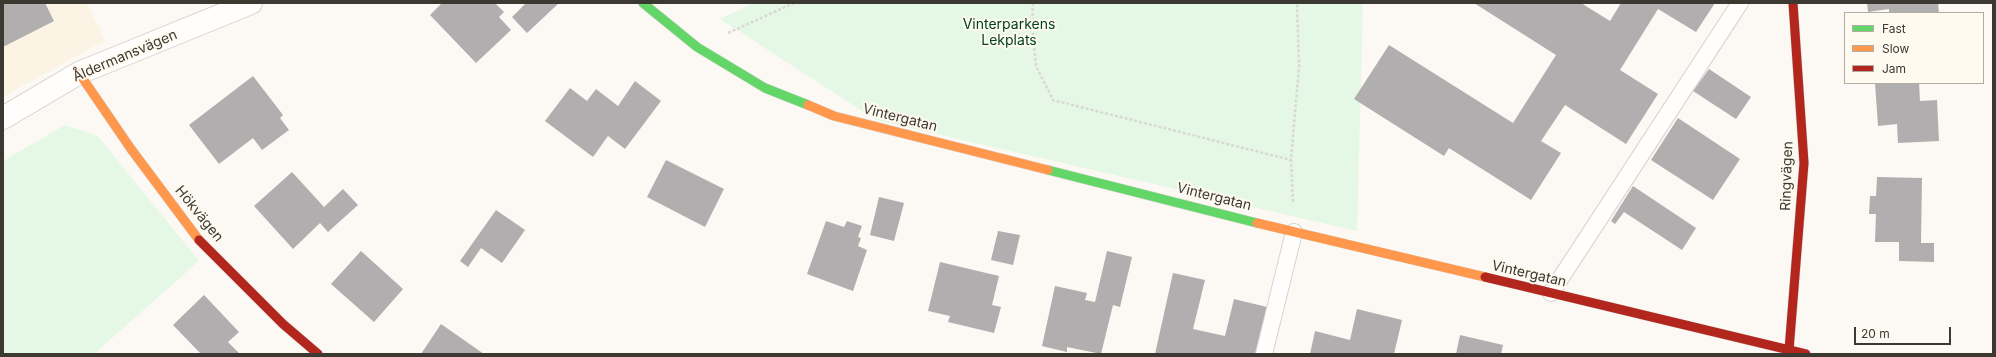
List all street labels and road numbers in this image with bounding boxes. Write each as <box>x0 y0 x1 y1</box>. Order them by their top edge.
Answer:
street label: Åldermansvägen <box>70 26 180 86</box>
street label: Vintergatan <box>861 101 939 135</box>
street label: Ringvägen <box>1777 141 1797 211</box>
street label: Vintergatan <box>1175 180 1253 214</box>
street label: Hökvägen <box>171 183 227 245</box>
street label: Vintergatan <box>1490 257 1568 291</box>

